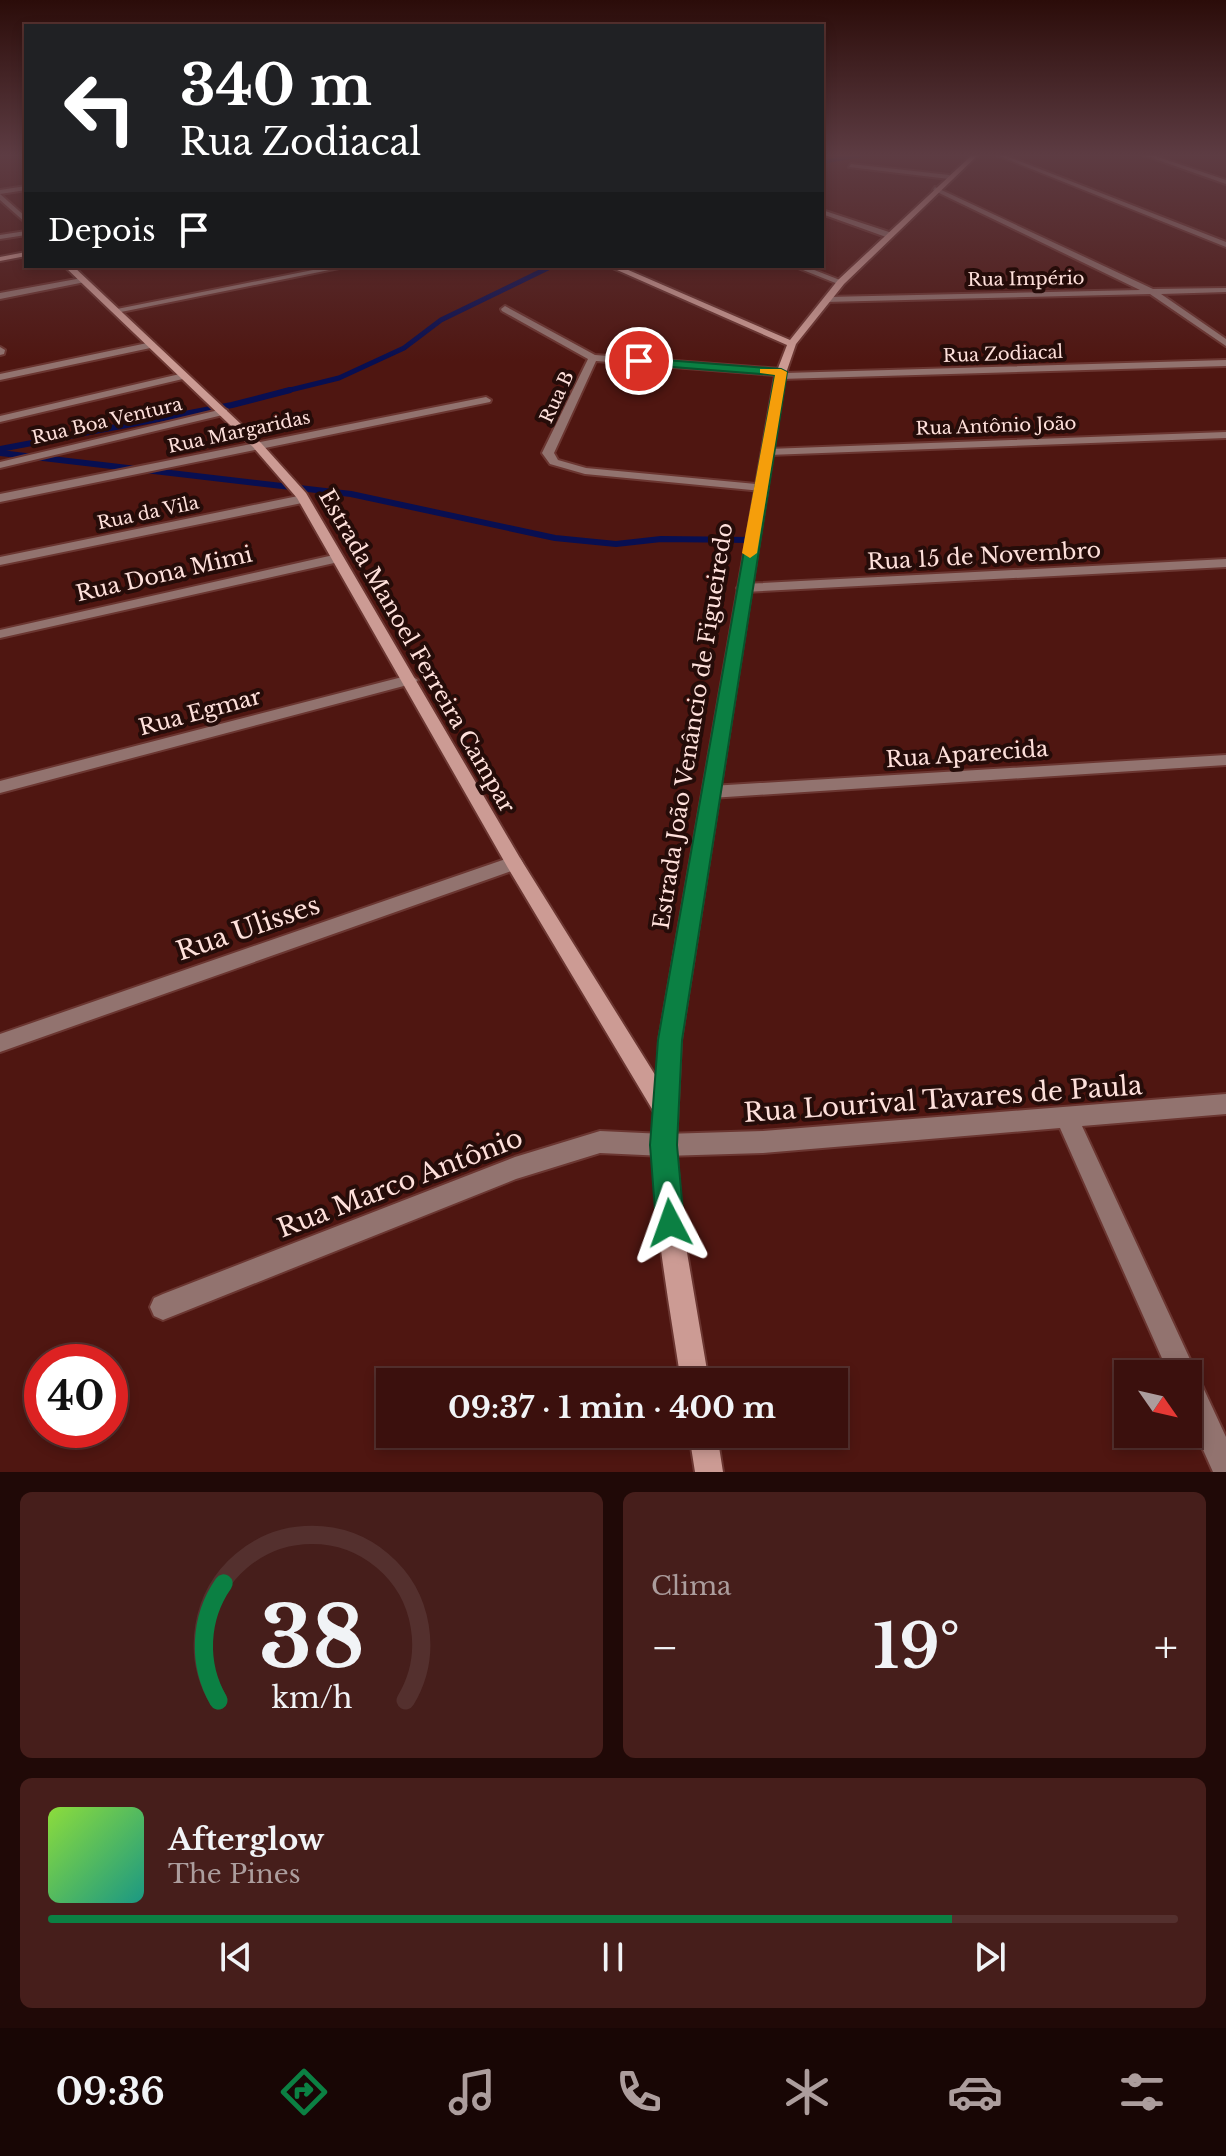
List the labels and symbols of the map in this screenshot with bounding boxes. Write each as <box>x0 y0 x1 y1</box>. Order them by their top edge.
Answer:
street label: Rua Império <box>967 267 1085 291</box>
pin <box>605 327 673 395</box>
street label: Rua Zodiacal <box>942 341 1064 367</box>
street label: Rua B <box>535 367 579 427</box>
street label: Rua Boa Ventura <box>30 393 184 449</box>
street label: Rua Margaridas <box>166 406 312 458</box>
street label: Rua Antônio João <box>915 412 1077 440</box>
street label: Estrada Manoel Ferreira Campar <box>313 484 521 818</box>
street label: Rua da Vila <box>95 491 201 535</box>
street label: Estrada João Venâncio de Figueiredo <box>648 521 738 931</box>
street label: Rua 15 de Novembro <box>866 536 1102 576</box>
street label: Rua Dona Mimi <box>73 540 255 607</box>
street label: Rua Egmar <box>136 683 265 741</box>
street label: Rua Aparecida <box>885 735 1050 773</box>
street label: Rua Ulisses <box>172 889 324 967</box>
street label: Rua Lourival Tavares de Paula <box>743 1069 1144 1129</box>
street label: Rua Marco Antônio <box>273 1121 527 1245</box>
position arrow <box>628 1181 712 1265</box>
speed limit sign: 40 <box>24 1344 128 1448</box>
north arrow <box>1114 1360 1202 1448</box>

